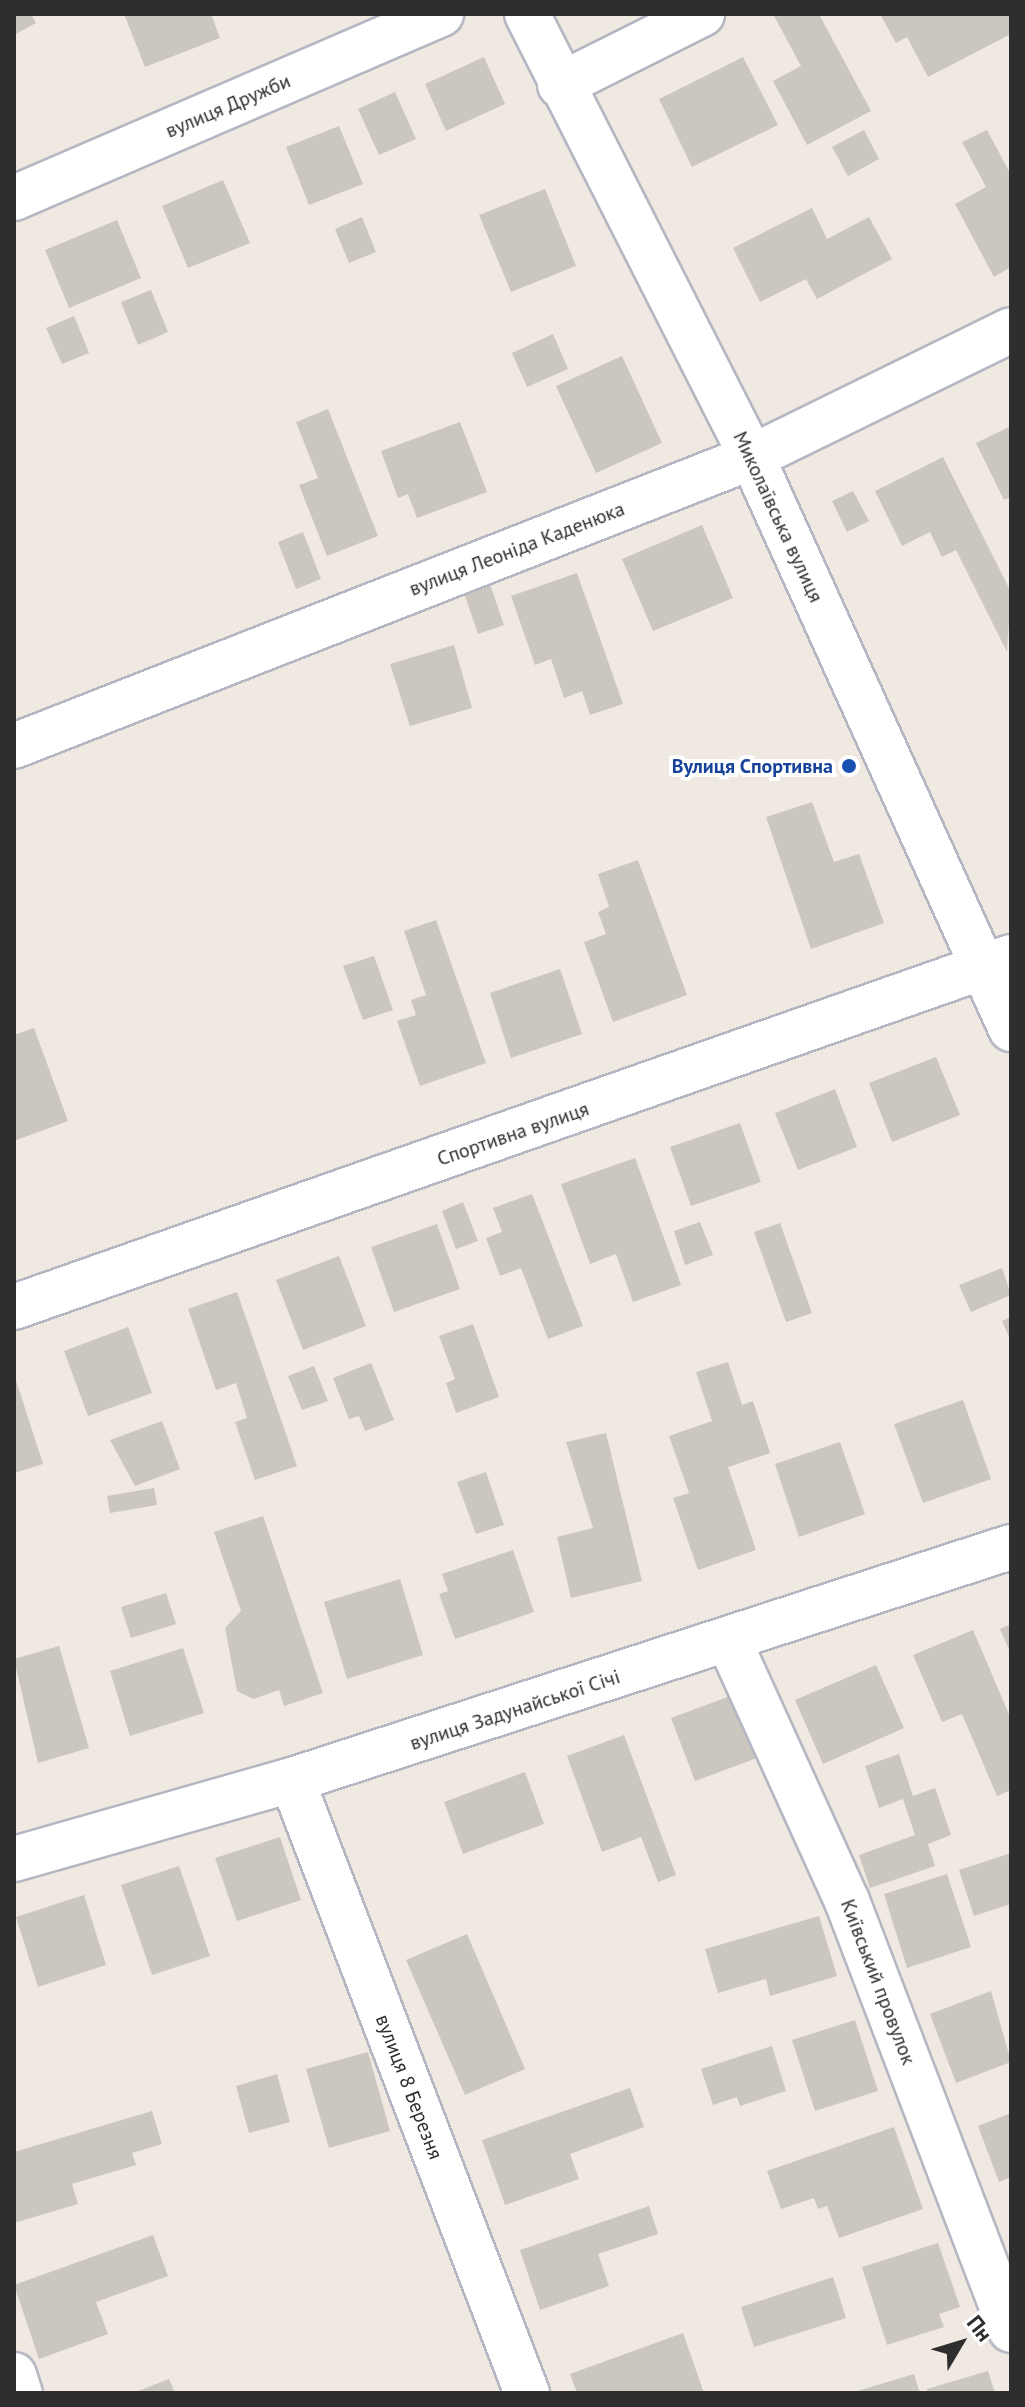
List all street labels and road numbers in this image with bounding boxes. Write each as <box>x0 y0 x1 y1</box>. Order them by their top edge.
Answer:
street label: вулиця Дружби <box>162 69 294 143</box>
street label: Миколаївська вулиця <box>728 428 828 606</box>
street label: вулиця Леоніда Каденюка <box>406 497 628 601</box>
street label: Спортивна вулиця <box>434 1097 592 1171</box>
street label: вулиця Задунайської Січі <box>407 1665 623 1755</box>
street label: Київський провулок <box>835 1896 921 2068</box>
street label: вулиця 8 Березня <box>370 2011 448 2163</box>

